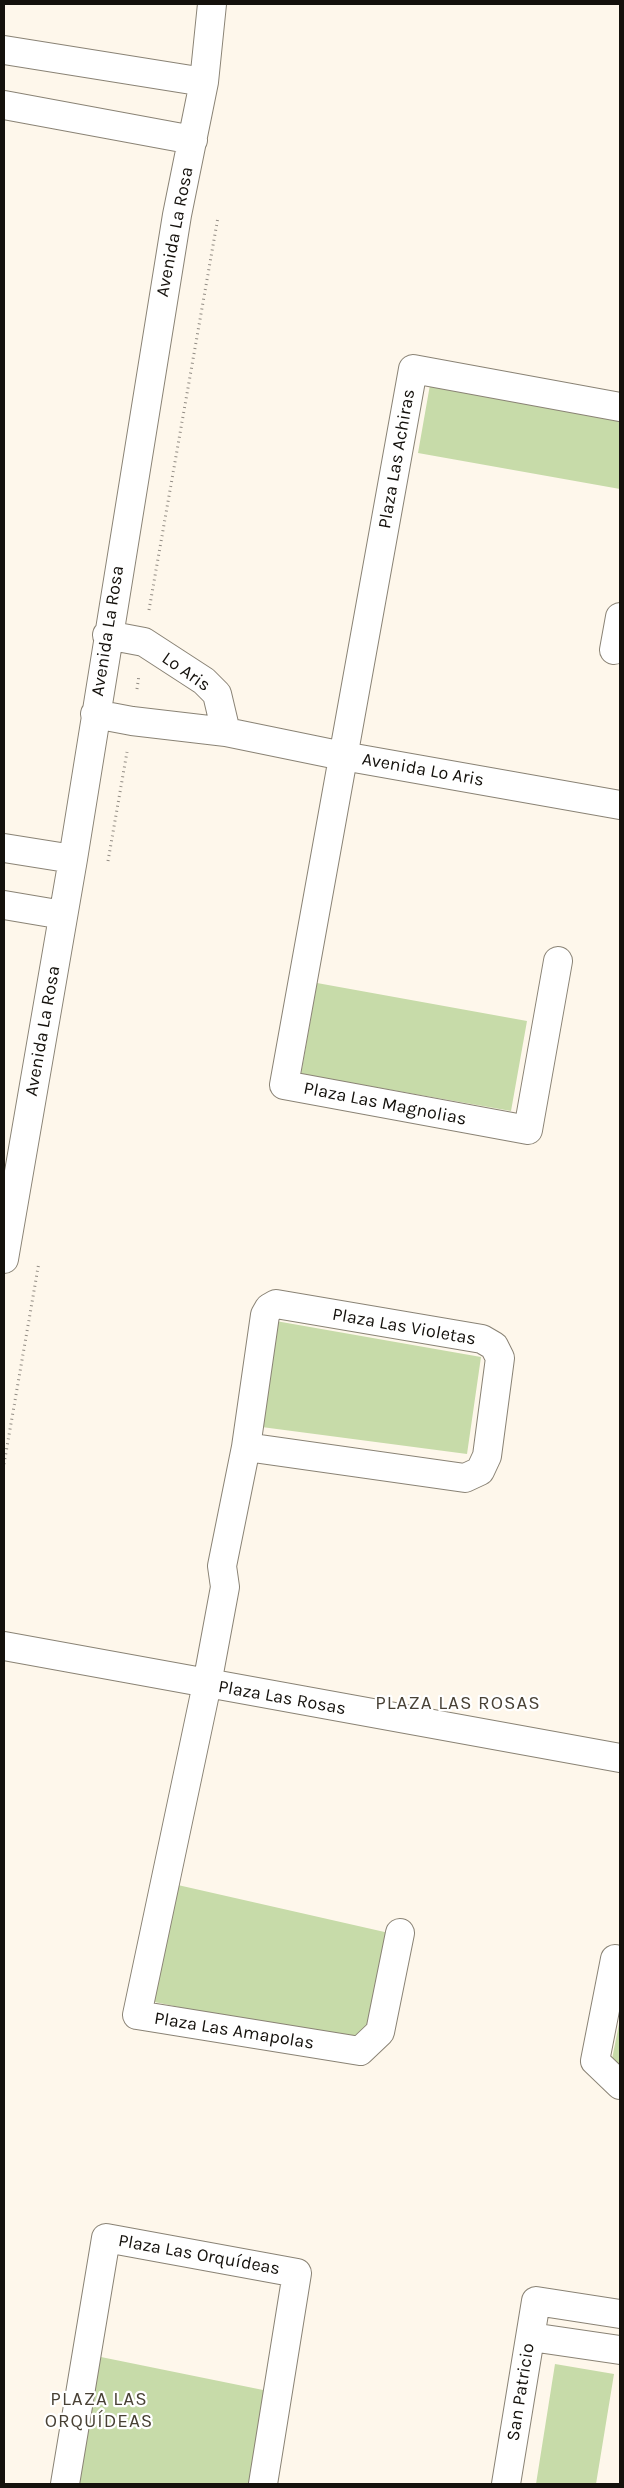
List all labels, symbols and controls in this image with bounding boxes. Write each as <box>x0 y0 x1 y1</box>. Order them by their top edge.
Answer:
street label: Avenida La Rosa <box>152 165 198 299</box>
street label: Plaza Las Achiras <box>374 387 420 531</box>
street label: Avenida La Rosa <box>87 564 129 698</box>
street label: Lo Aris <box>158 648 214 696</box>
street label: Avenida Lo Aris <box>360 749 486 791</box>
street label: Avenida La Rosa <box>21 964 65 1098</box>
street label: Plaza Las Magnolias <box>302 1078 468 1130</box>
street label: Plaza Las Violetas <box>331 1304 477 1350</box>
street label: Plaza Las Rosas <box>216 1676 348 1720</box>
district label: PLAZA LAS ROSAS <box>373 1693 543 1715</box>
street label: Plaza Las Amapolas <box>153 2008 315 2054</box>
street label: Plaza Las Orquídeas <box>116 2230 282 2280</box>
street label: San Patricio <box>503 2341 539 2443</box>
district label: PLAZA LAS ORQUÍDEAS <box>44 2389 154 2433</box>

